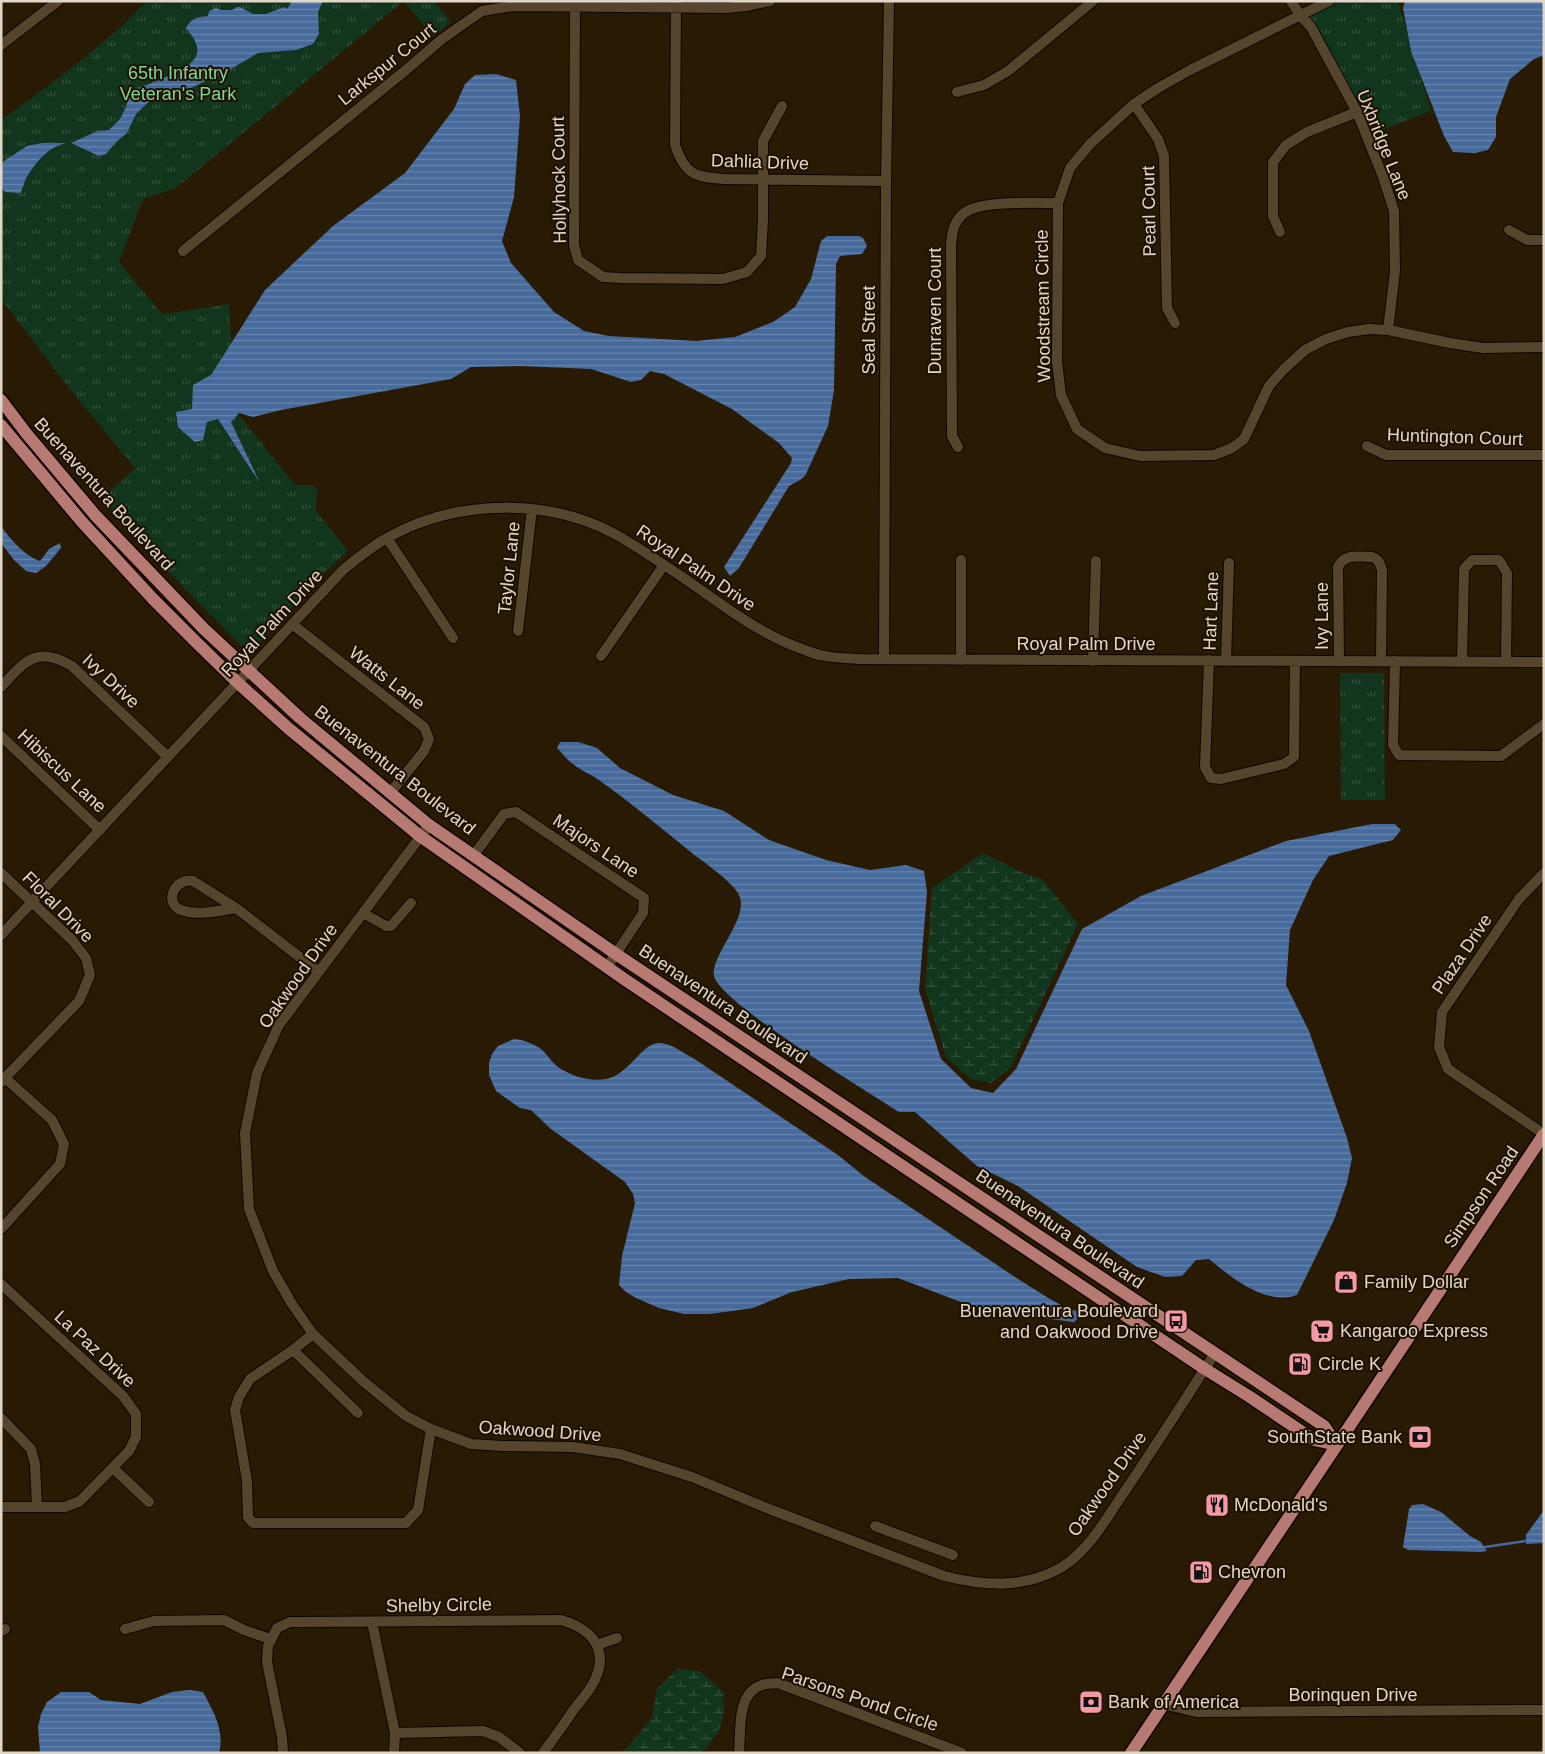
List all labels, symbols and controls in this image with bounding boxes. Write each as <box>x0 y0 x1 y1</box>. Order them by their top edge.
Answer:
street label: Larkspur Court <box>334 19 440 109</box>
park label: 65th Infantry Veteran's Park <box>120 63 237 104</box>
street label: Uxbridge Lane <box>1353 87 1415 203</box>
street label: Hollyhock Court <box>548 116 570 244</box>
street label: Dahlia Drive <box>711 150 809 174</box>
street label: Pearl Court <box>1138 165 1160 257</box>
street label: Woodstream Circle <box>1032 229 1054 383</box>
street label: Dunraven Court <box>925 247 945 375</box>
street label: Seal Street <box>859 285 879 375</box>
street label: Buenaventura Boulevard <box>30 414 178 574</box>
street label: Huntington Court <box>1387 425 1523 449</box>
street label: Taylor Lane <box>494 521 524 615</box>
street label: Royal Palm Drive <box>633 521 759 615</box>
street label: Royal Palm Drive <box>217 565 327 681</box>
street label: Hart Lane <box>1200 571 1222 651</box>
street label: Ivy Lane <box>1312 582 1332 650</box>
street label: Royal Palm Drive <box>1016 634 1156 654</box>
street label: Watts Lane <box>345 642 429 714</box>
street label: Ivy Drive <box>79 650 143 712</box>
street label: Buenaventura Boulevard <box>311 701 479 839</box>
street label: Hibiscus Lane <box>14 725 110 817</box>
street label: Majors Lane <box>549 810 643 882</box>
street label: Floral Drive <box>18 867 98 947</box>
street label: Plaza Drive <box>1428 910 1496 998</box>
street label: Oakwood Drive <box>255 920 341 1032</box>
street label: Buenaventura Boulevard <box>635 940 811 1068</box>
street label: Simpson Road <box>1440 1142 1522 1252</box>
street label: Buenaventura Boulevard <box>972 1165 1148 1293</box>
shop icon: Family Dollar <box>1333 1269 1359 1295</box>
place label: Family Dollar <box>1364 1272 1469 1292</box>
place label: Buenaventura Boulevard and Oakwood Drive <box>960 1301 1158 1342</box>
street label: La Paz Drive <box>50 1307 140 1391</box>
bus stop icon: Buenaventura Boulevard and Oakwood Drive <box>1163 1308 1189 1334</box>
supermarket icon: Kangaroo Express <box>1309 1318 1335 1344</box>
place label: Kangaroo Express <box>1340 1321 1488 1341</box>
fuel station icon: Circle K <box>1287 1351 1313 1377</box>
place label: Circle K <box>1318 1354 1381 1374</box>
street label: Oakwood Drive <box>478 1417 602 1445</box>
bank icon: SouthState Bank <box>1407 1424 1433 1450</box>
place label: SouthState Bank <box>1267 1427 1403 1447</box>
street label: Oakwood Drive <box>1064 1428 1150 1540</box>
restaurant icon: McDonald's <box>1204 1492 1230 1518</box>
place label: McDonald's <box>1234 1495 1327 1515</box>
fuel station icon: Chevron <box>1188 1559 1214 1585</box>
place label: Chevron <box>1218 1562 1286 1582</box>
street label: Shelby Circle <box>386 1594 492 1616</box>
street label: Parsons Pond Circle <box>779 1663 941 1735</box>
street label: Borinquen Drive <box>1288 1685 1418 1705</box>
bank icon: Bank of America <box>1078 1689 1104 1715</box>
place label: Bank of America <box>1108 1692 1240 1712</box>

